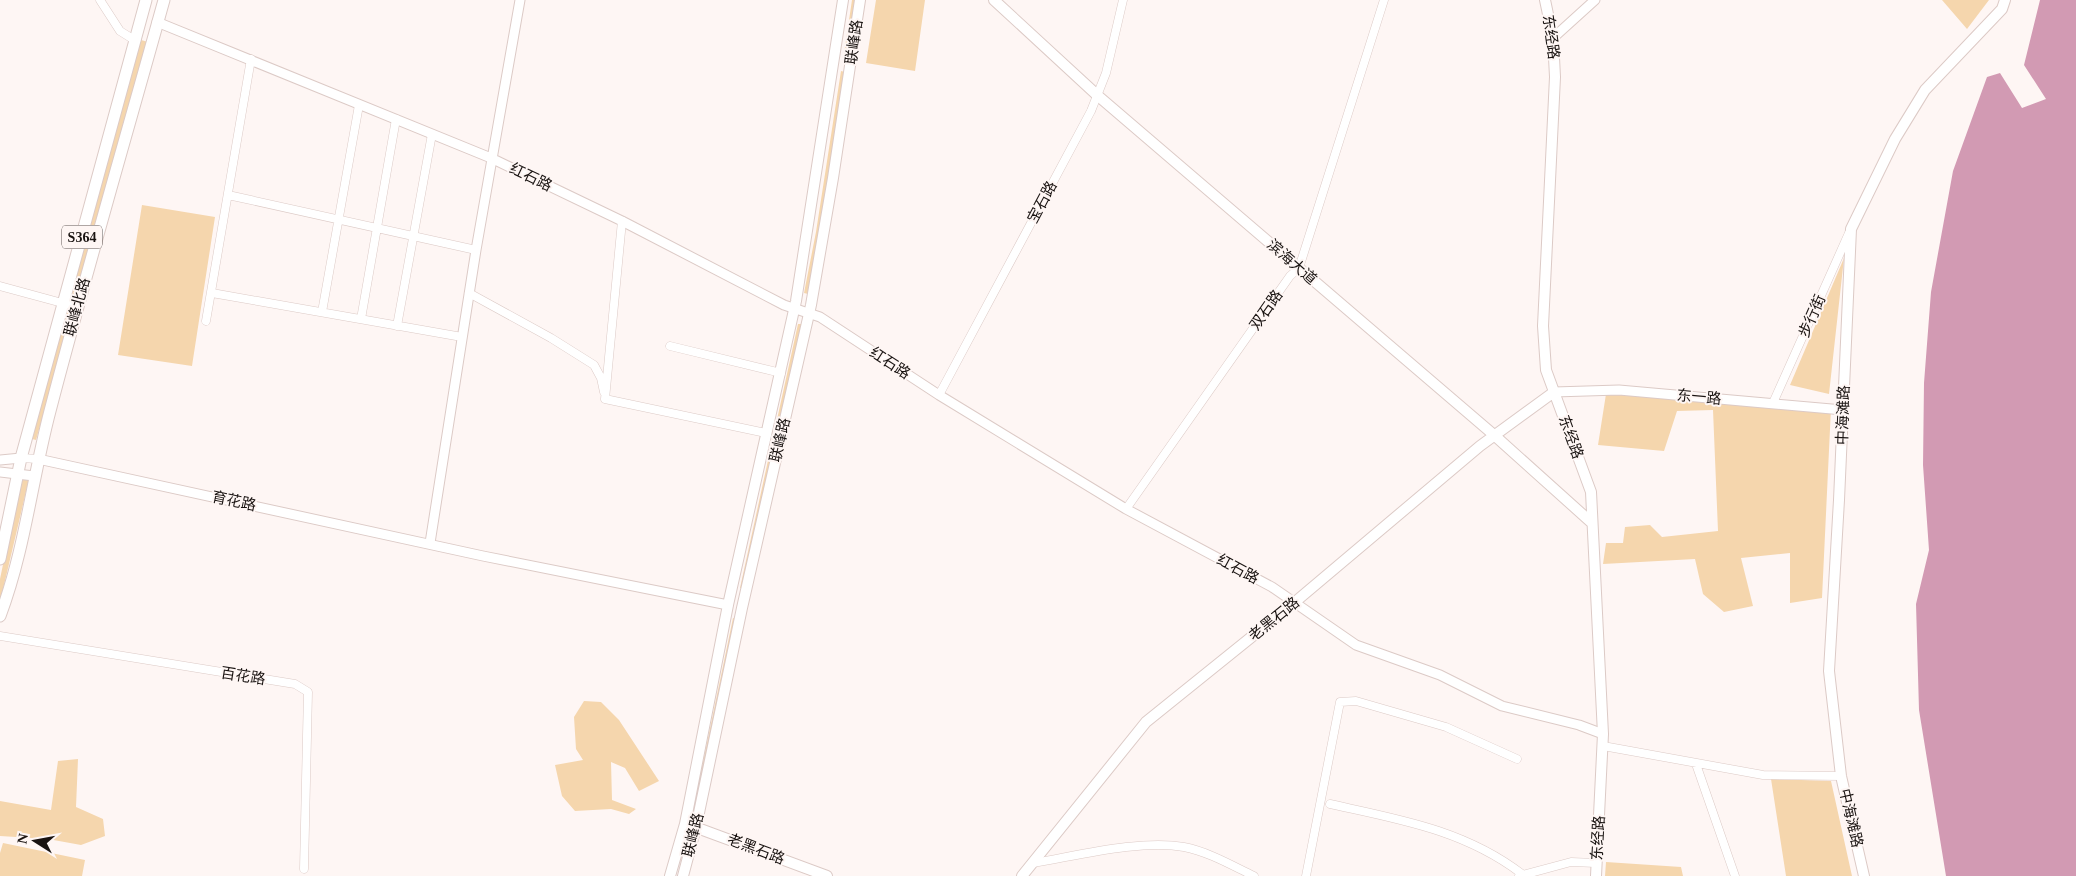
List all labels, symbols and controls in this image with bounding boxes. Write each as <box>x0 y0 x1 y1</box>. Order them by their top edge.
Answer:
street label: 东经路 <box>1540 14 1562 60</box>
street label: 联峰路 <box>842 18 865 65</box>
street label: 红石路 <box>507 160 555 194</box>
street label: 宝石路 <box>1024 178 1060 226</box>
road number: S364 <box>62 226 102 248</box>
street label: 滨海大道 <box>1264 236 1320 288</box>
street label: 联峰北路 <box>61 276 92 338</box>
street label: 双石路 <box>1247 287 1285 333</box>
street label: 步行街 <box>1796 292 1828 340</box>
street label: 红石路 <box>867 344 913 382</box>
street label: 中海滩路 <box>1834 385 1852 445</box>
street label: 东一路 <box>1676 387 1722 407</box>
street label: 东经路 <box>1556 413 1586 461</box>
street label: 联峰路 <box>766 416 793 464</box>
street label: 育花路 <box>210 488 258 514</box>
street label: 红石路 <box>1214 551 1262 587</box>
street label: 老黑石路 <box>1246 594 1302 644</box>
street label: 百花路 <box>220 665 266 687</box>
street label: 中海滩路 <box>1836 787 1866 849</box>
street label: 联峰路 <box>679 811 706 859</box>
street label: 东经路 <box>1589 815 1607 861</box>
north arrow <box>10 816 60 866</box>
street label: 老黑石路 <box>725 831 787 867</box>
text: N <box>14 832 31 845</box>

